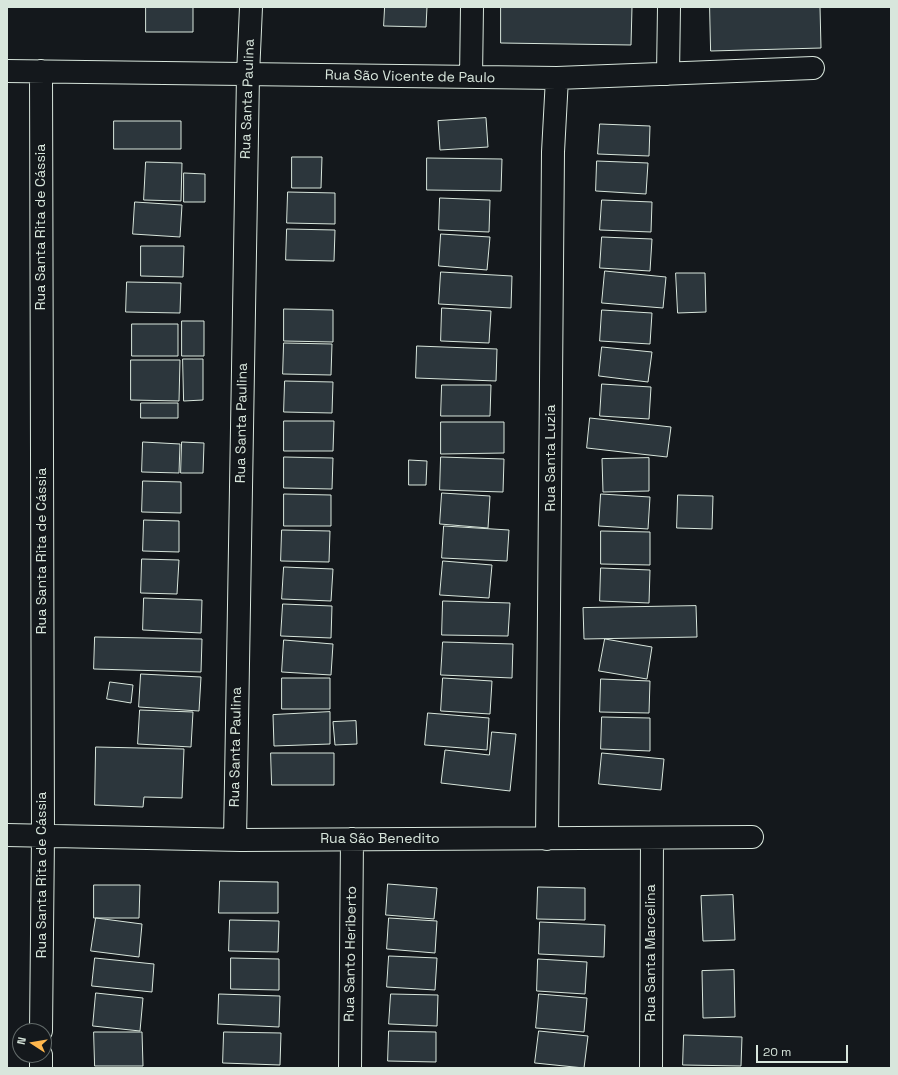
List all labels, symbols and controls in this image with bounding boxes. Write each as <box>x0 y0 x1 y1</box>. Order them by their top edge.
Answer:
street label: Rua Santa Paulina <box>238 39 258 159</box>
street label: Rua São Vicente de Paulo <box>325 67 495 87</box>
street label: Rua Santa Rita de Cássia <box>33 144 49 310</box>
street label: Rua Santa Paulina <box>233 363 251 483</box>
street label: Rua Santa Luzia <box>543 404 559 512</box>
street label: Rua Santa Rita de Cássia <box>34 468 50 634</box>
street label: Rua Santa Paulina <box>227 687 245 807</box>
street label: Rua Santa Rita de Cássia <box>34 792 50 958</box>
street label: Rua São Benedito <box>320 831 440 847</box>
street label: Rua Santa Marcelina <box>643 884 659 1022</box>
street label: Rua Santo Heriberto <box>341 886 361 1022</box>
north arrow <box>12 1023 52 1063</box>
text: N <box>14 1036 29 1046</box>
scale bar <box>758 1037 850 1063</box>
text: 20 m <box>763 1044 791 1060</box>

